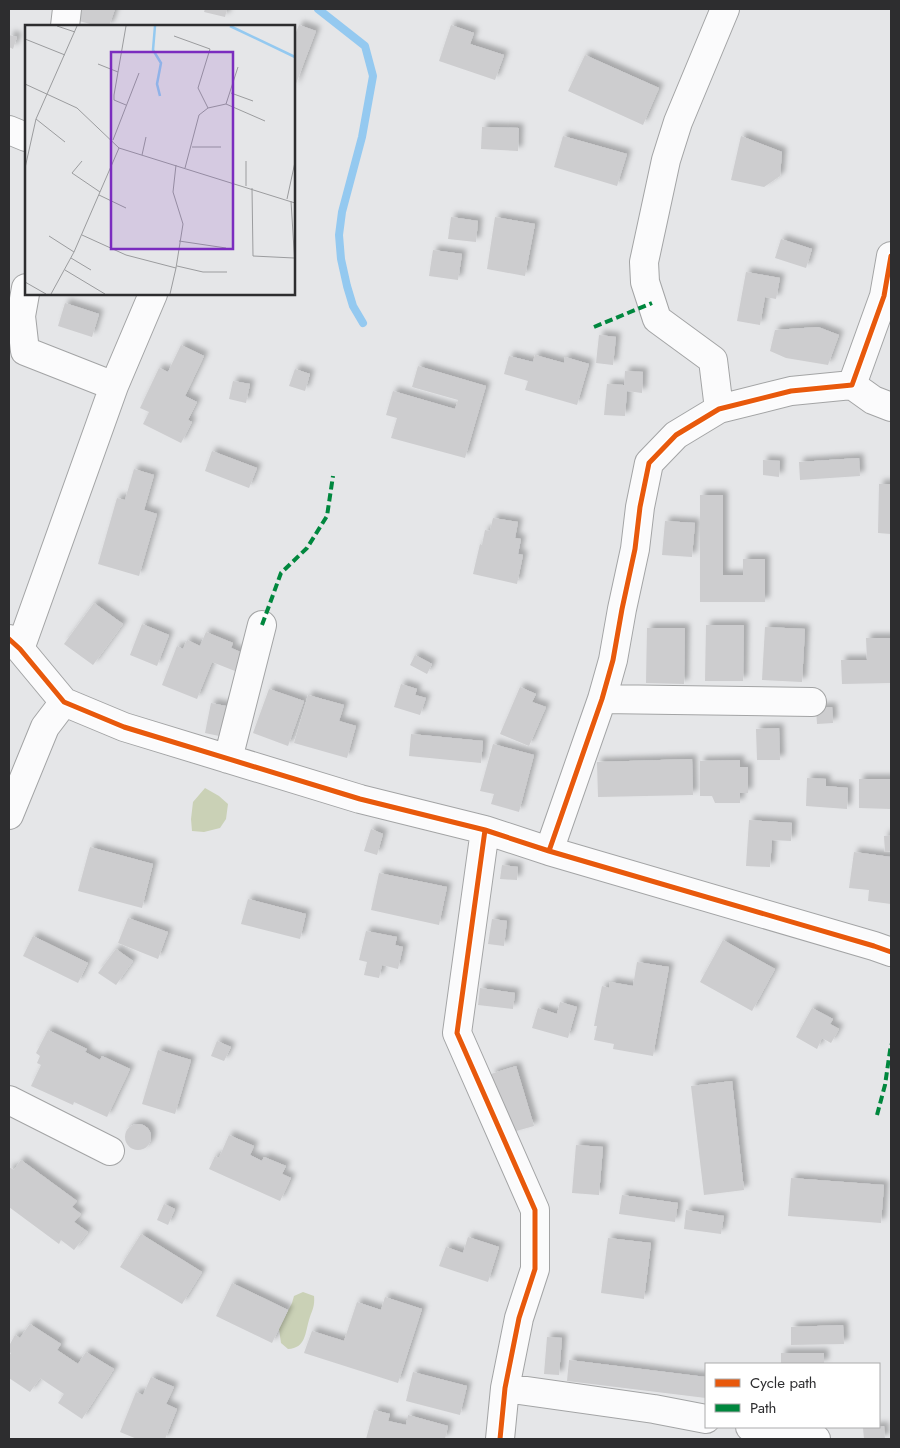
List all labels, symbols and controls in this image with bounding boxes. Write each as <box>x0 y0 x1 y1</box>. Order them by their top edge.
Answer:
inset map <box>25 25 295 295</box>
legend <box>705 1363 880 1428</box>
text: Cycle path <box>750 1372 817 1394</box>
text: Path <box>750 1397 776 1419</box>

